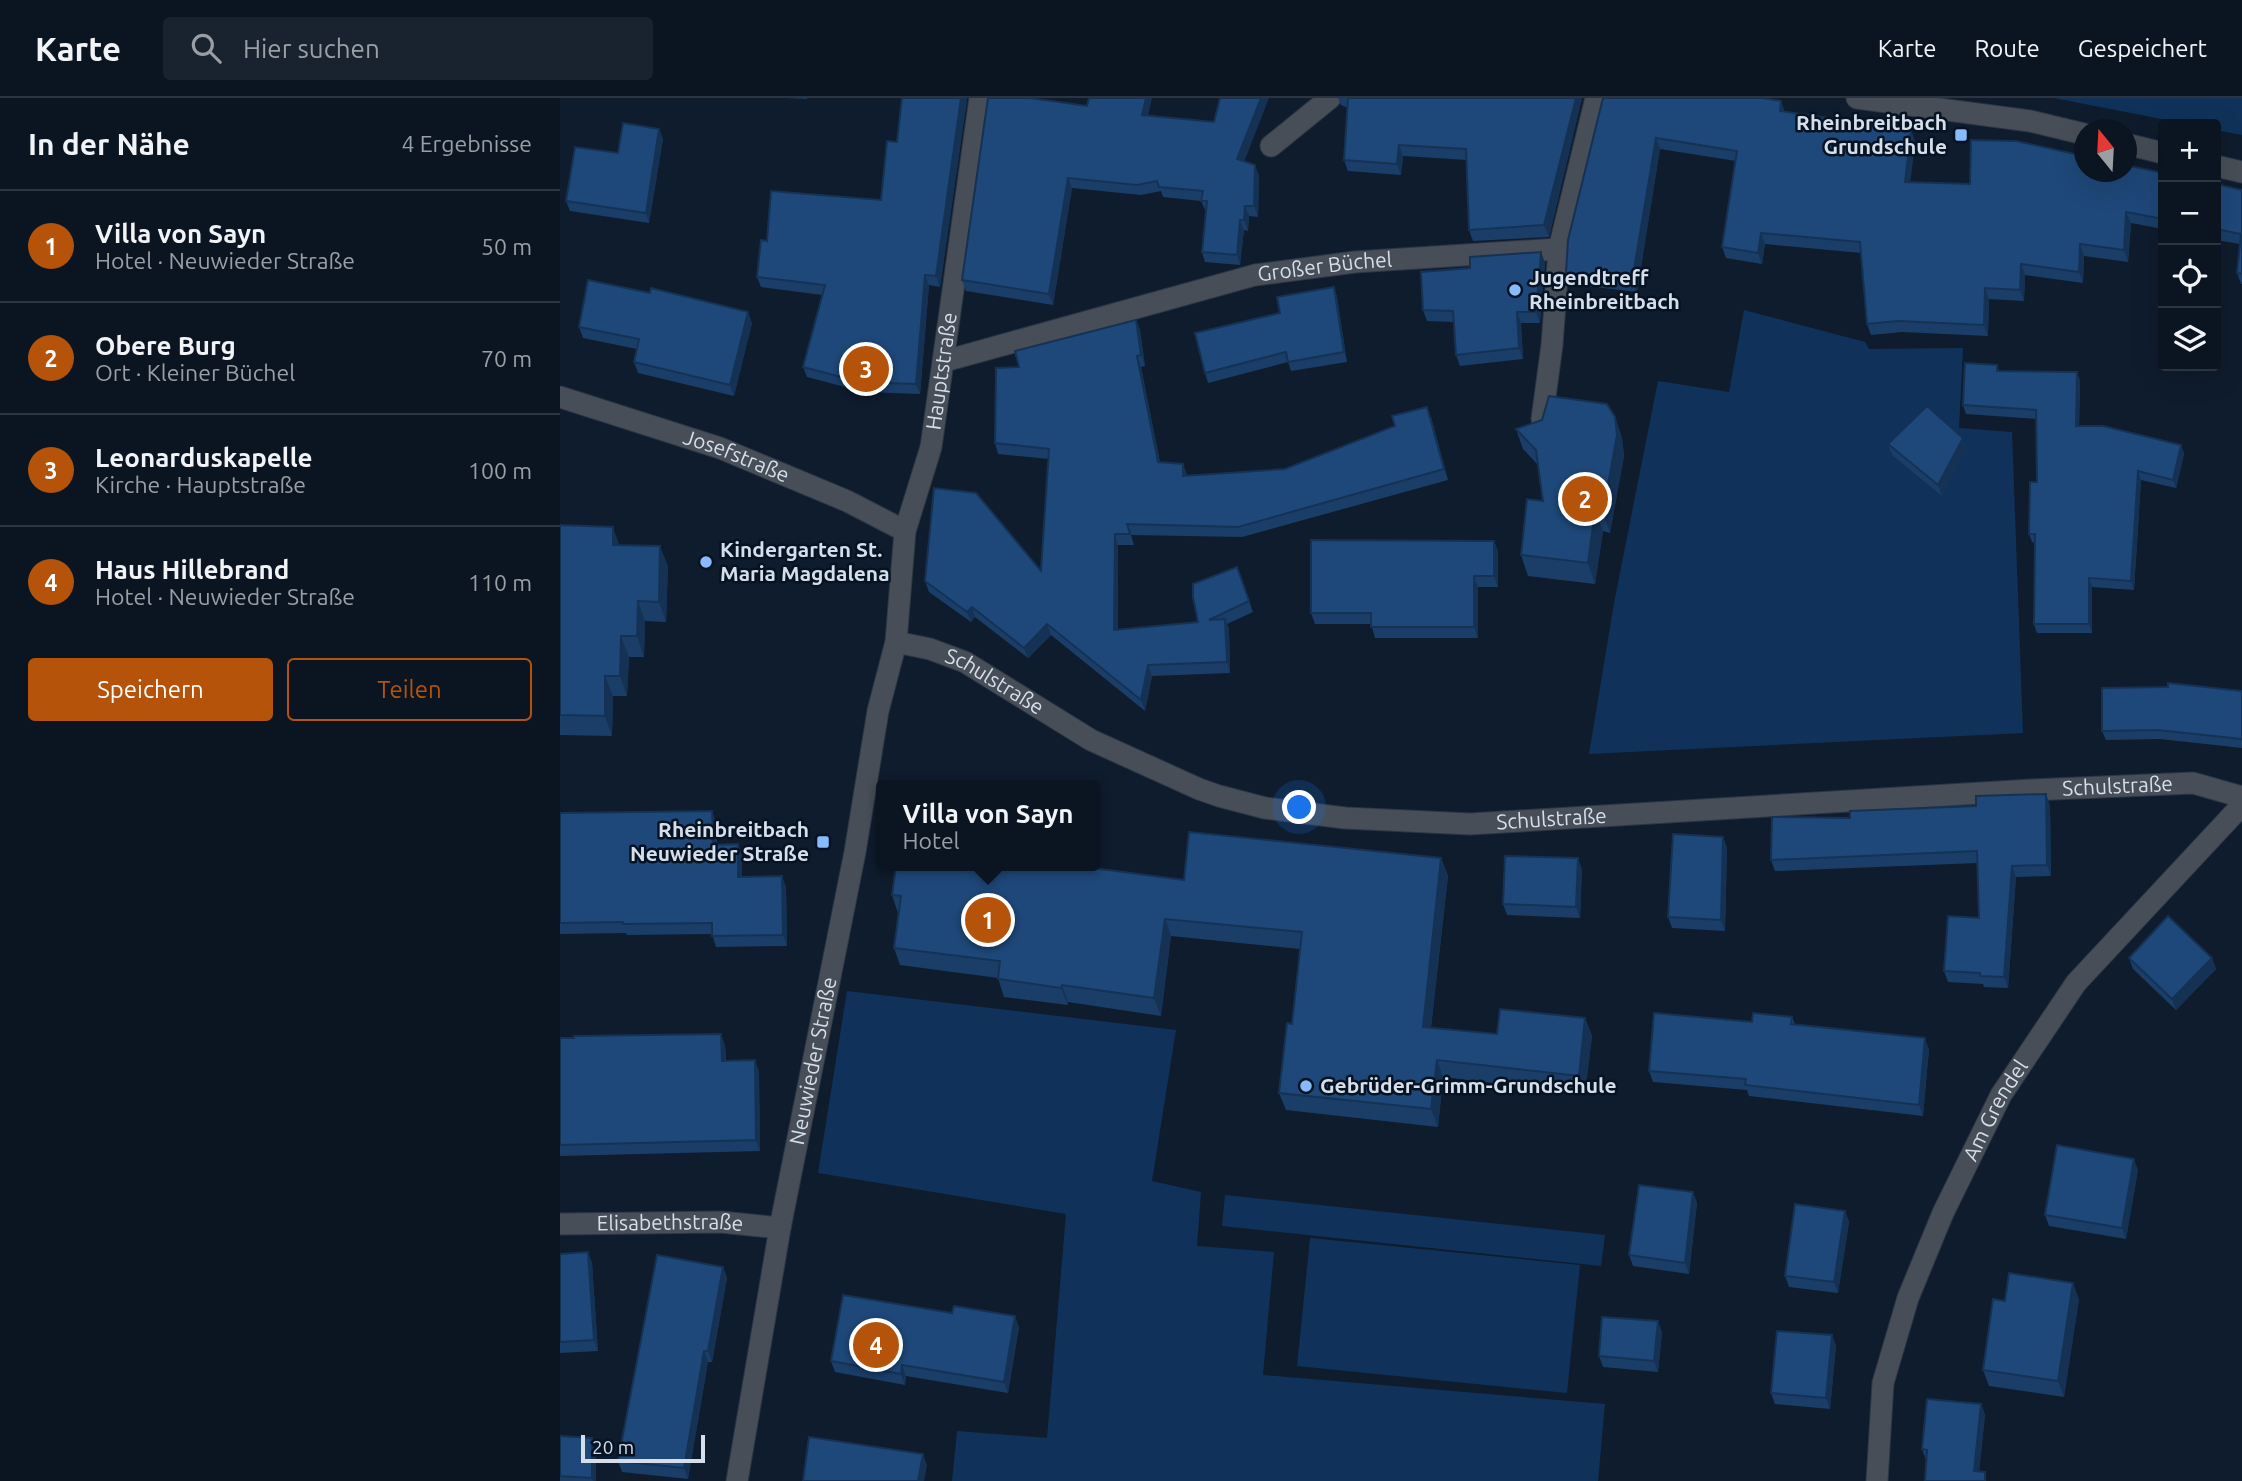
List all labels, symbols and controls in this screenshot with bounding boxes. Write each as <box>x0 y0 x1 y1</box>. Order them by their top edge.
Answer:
search box <box>163 17 653 80</box>
icon: search <box>187 29 225 67</box>
text: Karte <box>35 30 121 67</box>
text: Hier suchen <box>243 34 380 63</box>
text: Karte <box>1878 35 1936 62</box>
text: Route <box>1974 35 2040 62</box>
text: Gespeichert <box>2078 35 2207 62</box>
place label: Rheinbreitbach Grundschule <box>1796 110 1947 158</box>
north arrow <box>2074 119 2137 182</box>
map controls <box>2158 119 2221 371</box>
button: + <box>2158 119 2221 182</box>
text: In der Nähe <box>28 127 190 161</box>
marker: Rheinbreitbach Grundschule <box>1953 127 1969 143</box>
text: 4 Ergebnisse <box>401 131 532 156</box>
button: − <box>2158 182 2221 245</box>
text: Villa von Sayn <box>95 219 266 248</box>
text: 1 <box>45 234 57 259</box>
text: 50 m <box>481 234 532 259</box>
button: locate <box>2158 245 2221 308</box>
street label: Großer Büchel <box>1256 247 1393 286</box>
text: Hotel · Neuwieder Straße <box>95 248 355 273</box>
place label: Jugendtreff Rheinbreitbach <box>1529 265 1680 313</box>
marker: Jugendtreff Rheinbreitbach <box>1507 282 1523 298</box>
button: layers <box>2158 308 2221 371</box>
street label: Hauptstraße <box>921 311 961 431</box>
text: Obere Burg <box>95 331 236 360</box>
pin: 3 <box>843 343 889 395</box>
text: 2 <box>45 346 57 371</box>
text: 70 m <box>481 346 532 371</box>
text: Ort · Kleiner Büchel <box>95 360 295 385</box>
street label: Josefstraße <box>681 424 793 487</box>
text: Leonarduskapelle <box>95 443 313 472</box>
text: 3 <box>45 458 57 483</box>
text: 100 m <box>468 458 532 483</box>
text: Kirche · Hauptstraße <box>95 472 306 497</box>
pin: 2 <box>1562 473 1608 525</box>
place label: Kindergarten St. Maria Magdalena <box>720 537 890 585</box>
marker: Kindergarten St. Maria Magdalena <box>698 554 714 570</box>
text: Haus Hillebrand <box>95 555 289 584</box>
text: 4 <box>45 570 57 595</box>
text: 110 m <box>468 570 532 595</box>
text: Hotel · Neuwieder Straße <box>95 584 355 609</box>
street label: Schulstraße <box>942 643 1049 719</box>
button: Speichern <box>28 658 273 721</box>
button: Teilen <box>287 658 532 721</box>
street label: Schulstraße <box>2062 771 2173 800</box>
popup <box>876 780 1100 871</box>
your location <box>1282 790 1316 824</box>
text: Villa von Sayn <box>902 799 1074 828</box>
street label: Schulstraße <box>1495 803 1607 833</box>
place label: Rheinbreitbach Neuwieder Straße <box>630 817 809 865</box>
text: Hotel <box>902 828 960 853</box>
marker: Rheinbreitbach Neuwieder Straße <box>815 834 831 850</box>
pin: 1 <box>965 894 1011 946</box>
street label: Neuwieder Straße <box>784 975 841 1147</box>
street label: Am Grendel <box>1958 1055 2032 1164</box>
place label: Gebrüder-Grimm-Grundschule <box>1320 1073 1616 1097</box>
marker: Gebrüder-Grimm-Grundschule <box>1298 1078 1314 1094</box>
street label: Elisabethstraße <box>596 1209 745 1235</box>
pin: 4 <box>853 1319 899 1371</box>
scale bar <box>581 1432 705 1464</box>
text: 20 m <box>592 1436 634 1458</box>

